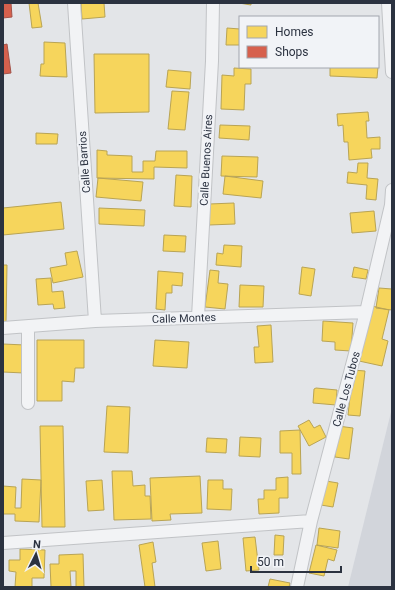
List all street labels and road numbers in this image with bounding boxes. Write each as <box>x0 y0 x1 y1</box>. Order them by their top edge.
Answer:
street label: Calle Buenos Aires <box>198 114 215 206</box>
street label: Calle Barrios <box>76 130 93 193</box>
street label: Calle Montes <box>152 311 217 326</box>
street label: Calle Los Tubos <box>330 350 363 428</box>

